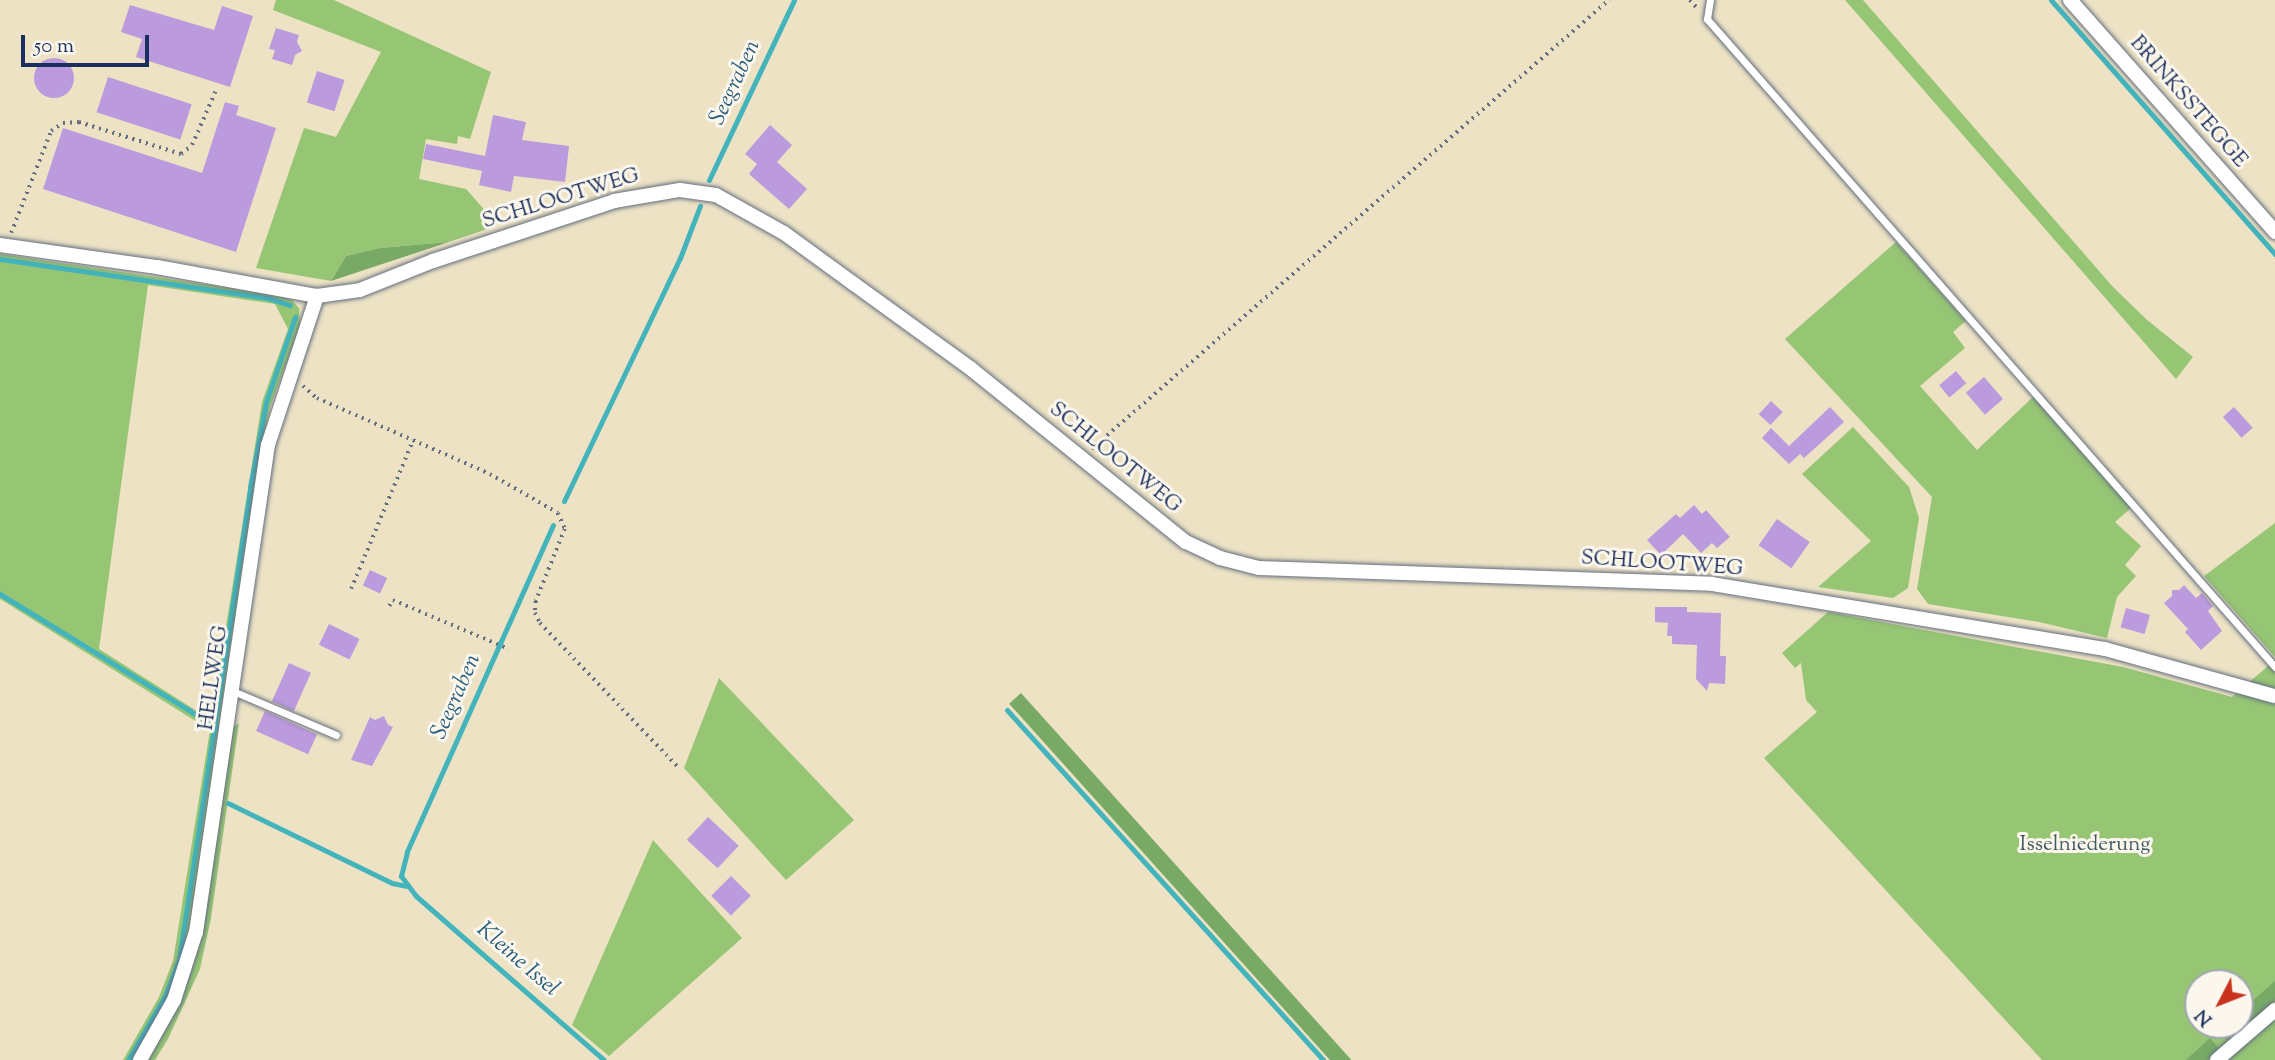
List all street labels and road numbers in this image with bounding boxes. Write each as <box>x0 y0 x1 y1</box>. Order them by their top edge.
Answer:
street label: BRINKSSTEGGE <box>2124 31 2252 173</box>
street label: SCHLOOTWEG <box>480 163 642 235</box>
street label: SCHLOOTWEG <box>1044 397 1186 519</box>
street label: SCHLOOTWEG <box>1580 546 1744 582</box>
street label: HELLWEG <box>194 624 234 732</box>

